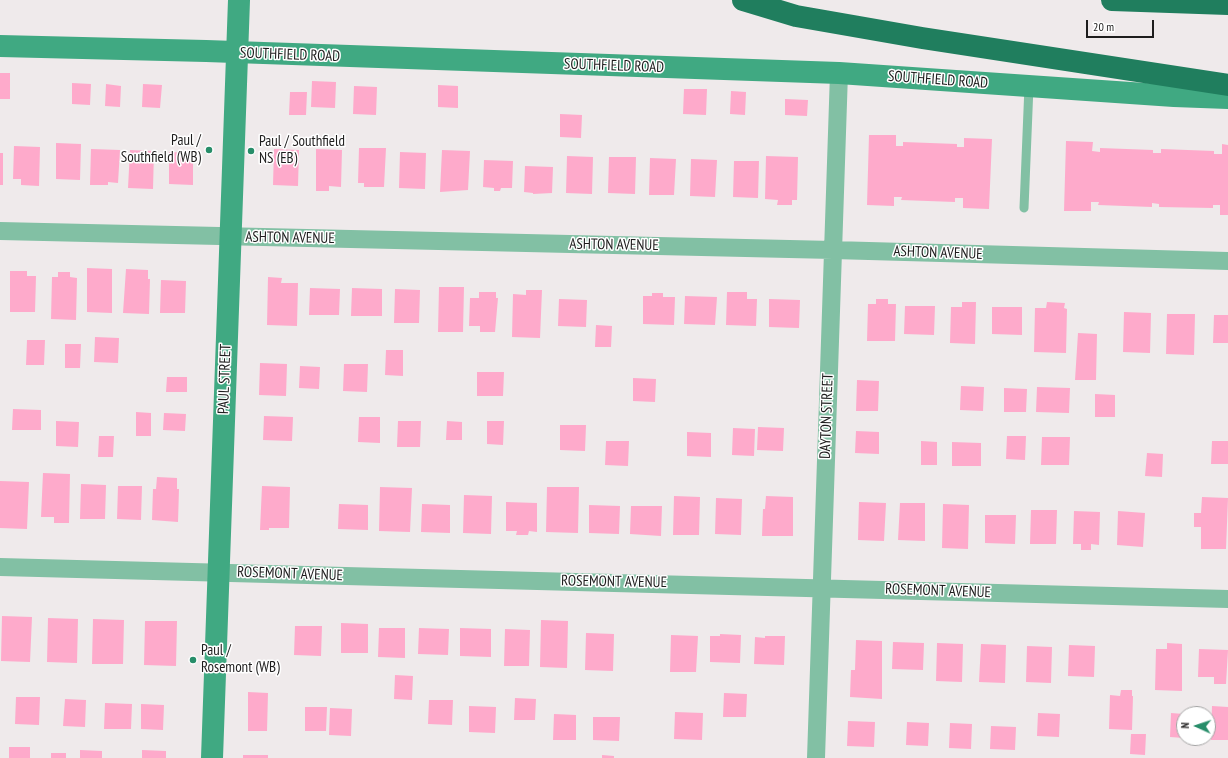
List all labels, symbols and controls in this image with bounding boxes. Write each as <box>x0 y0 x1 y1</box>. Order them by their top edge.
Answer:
scale bar <box>1088 12 1156 38</box>
text: 20 m <box>1093 19 1114 34</box>
street label: SOUTHFIELD ROAD <box>240 44 340 66</box>
street label: SOUTHFIELD ROAD <box>564 55 664 77</box>
street label: SOUTHFIELD ROAD <box>887 68 989 92</box>
place label: Paul / Southfield (WB) <box>121 132 201 167</box>
place label: Paul / Southfield NS (EB) <box>259 133 345 168</box>
marker: Paul / Southfield (WB) <box>204 145 214 155</box>
marker: Paul / Southfield NS (EB) <box>246 146 256 156</box>
street label: ASHTON AVENUE <box>245 228 335 248</box>
street label: ASHTON AVENUE <box>569 235 659 255</box>
street label: ASHTON AVENUE <box>893 242 983 264</box>
street label: PAUL STREET <box>215 344 235 414</box>
street label: DAYTON STREET <box>817 373 837 459</box>
street label: ROSEMONT AVENUE <box>237 563 343 585</box>
street label: ROSEMONT AVENUE <box>561 572 667 592</box>
street label: ROSEMONT AVENUE <box>885 580 991 602</box>
place label: Paul / Rosemont (WB) <box>201 642 280 677</box>
marker: Paul / Rosemont (WB) <box>188 655 198 665</box>
north arrow <box>1176 706 1216 746</box>
text: N <box>1178 722 1192 729</box>

